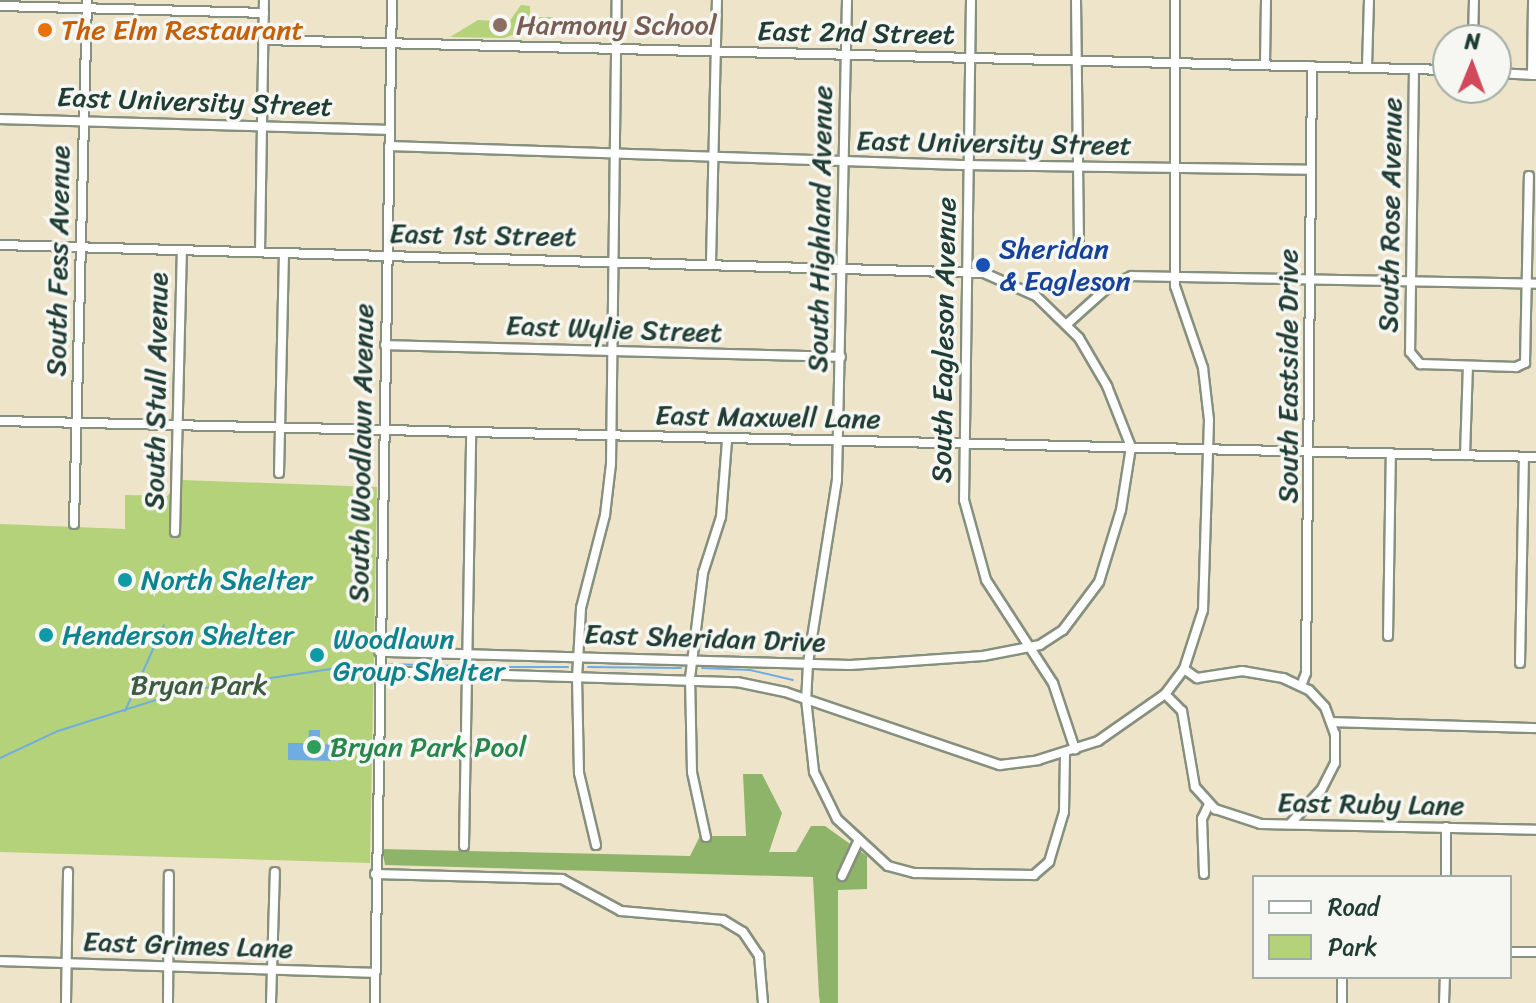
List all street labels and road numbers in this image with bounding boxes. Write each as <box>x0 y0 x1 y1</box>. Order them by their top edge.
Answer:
street label: East 2nd Street <box>757 14 955 52</box>
street label: East University Street <box>55 80 335 124</box>
street label: South Highland Avenue <box>801 86 839 372</box>
street label: South Rose Avenue <box>1371 97 1409 333</box>
street label: East University Street <box>855 124 1133 162</box>
street label: South Fess Avenue <box>39 144 77 378</box>
street label: South Eagleson Avenue <box>925 198 963 482</box>
street label: East 1st Street <box>389 217 577 253</box>
street label: South Eastside Drive <box>1271 249 1305 503</box>
street label: South Stull Avenue <box>137 272 175 510</box>
street label: South Woodlawn Avenue <box>342 303 380 603</box>
street label: East Wylie Street <box>505 308 723 350</box>
street label: East Maxwell Lane <box>654 398 882 436</box>
street label: East Sheridan Drive <box>583 617 827 659</box>
street label: East Ruby Lane <box>1277 786 1465 822</box>
street label: East Grimes Lane <box>83 925 293 965</box>

